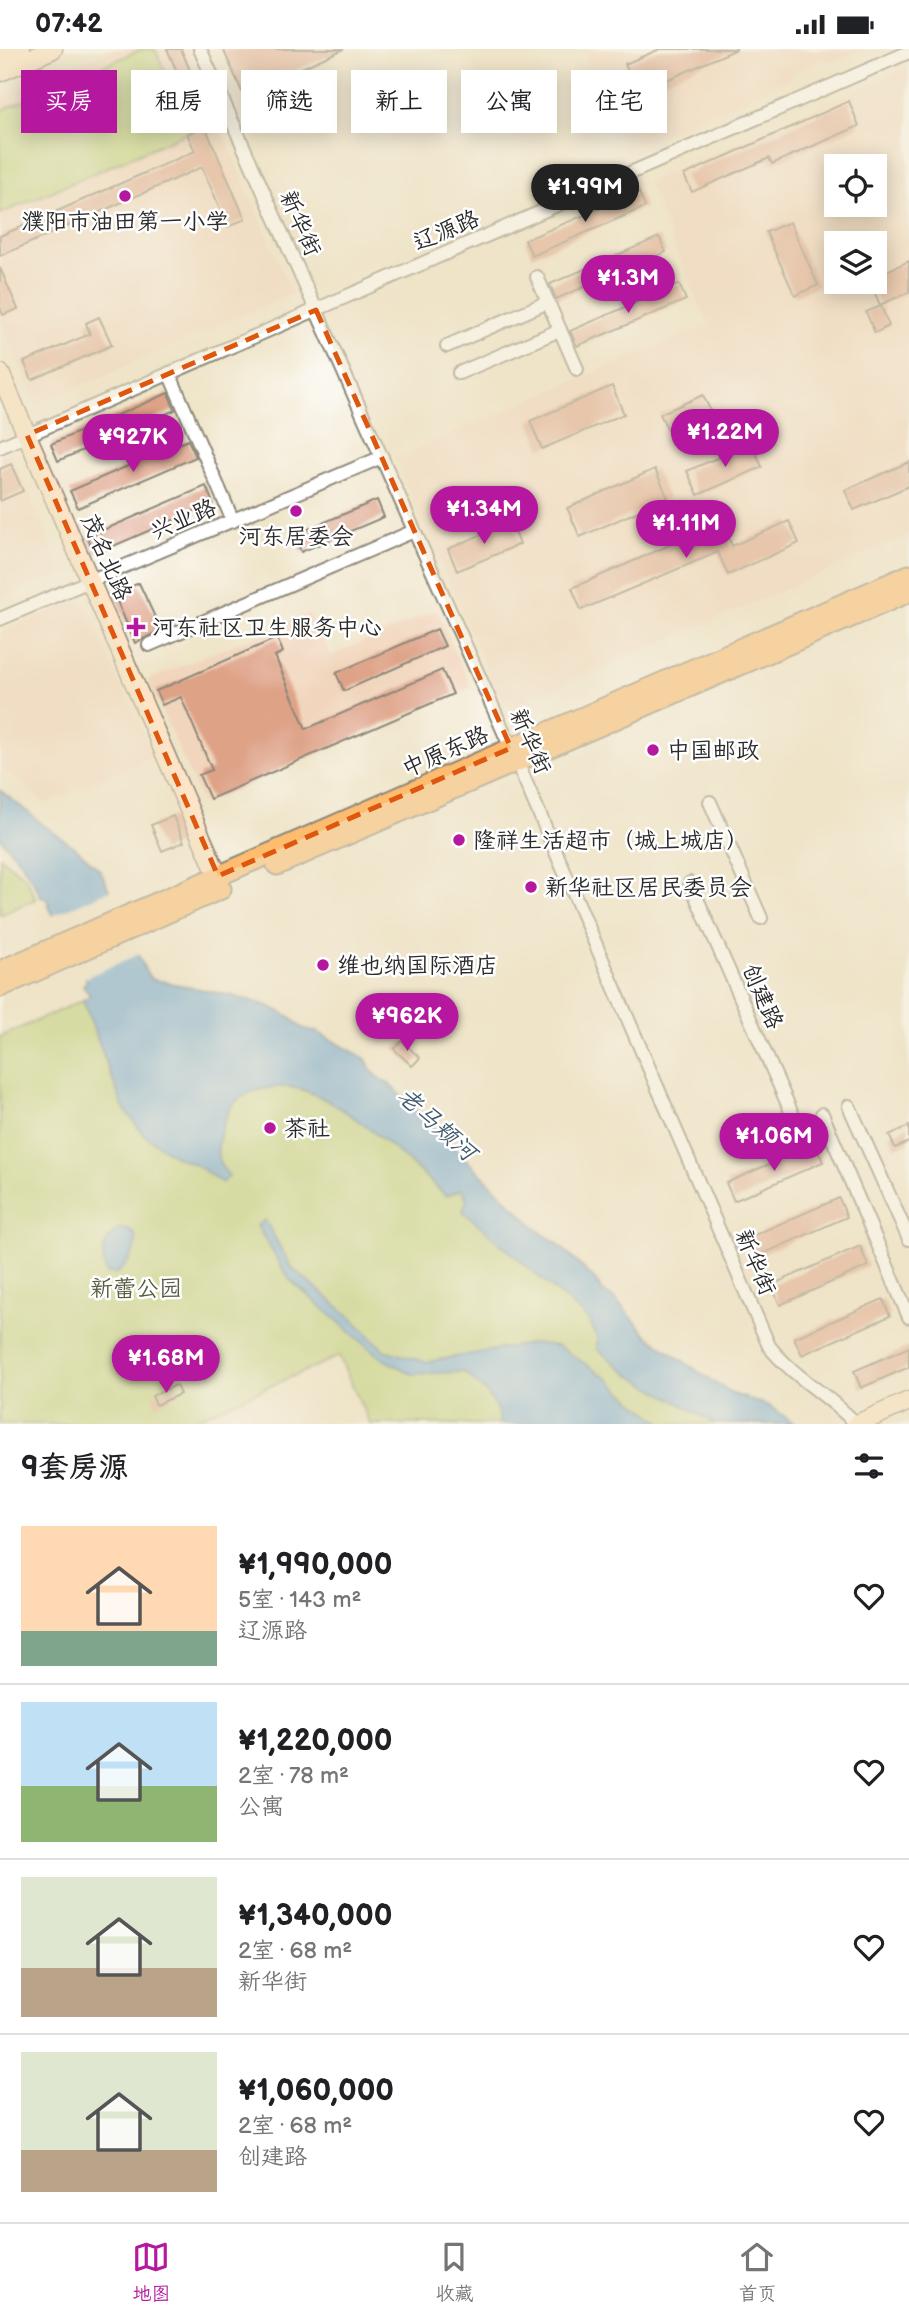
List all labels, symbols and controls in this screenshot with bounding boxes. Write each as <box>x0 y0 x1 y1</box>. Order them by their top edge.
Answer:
text: 07:42 <box>35 9 103 40</box>
chip: 买房 <box>21 70 117 133</box>
chip: 租房 <box>131 70 227 133</box>
chip: 筛选 <box>241 70 337 133</box>
chip: 新上 <box>351 70 447 133</box>
chip: 公寓 <box>461 70 557 133</box>
chip: 住宅 <box>571 70 667 133</box>
map controls <box>824 154 887 294</box>
button: locate <box>824 154 887 217</box>
pin: ¥1.99M <box>528 165 642 224</box>
text: ¥1.99M <box>547 173 623 201</box>
street label: 新华街 <box>273 186 327 261</box>
marker: 濮阳市油田第一小学 <box>117 188 133 204</box>
street label: 辽源路 <box>409 205 484 257</box>
place label: 濮阳市油田第一小学 <box>22 208 229 236</box>
button: layers <box>824 231 887 294</box>
pin: ¥1.3M <box>579 255 677 315</box>
text: ¥1.3M <box>597 264 659 292</box>
pin: ¥1.22M <box>668 409 782 469</box>
pin: ¥927K <box>84 415 182 474</box>
text: ¥1.22M <box>687 418 763 446</box>
text: ¥927K <box>98 423 168 451</box>
pin: ¥1.34M <box>427 487 541 546</box>
street label: 兴业路 <box>146 494 221 546</box>
text: ¥1.34M <box>446 495 522 523</box>
pin: ¥1.11M <box>629 501 743 560</box>
marker: 河东居委会 <box>288 503 304 519</box>
text: ¥1.11M <box>652 509 720 537</box>
street label: 茂名北路 <box>75 510 138 605</box>
place label: 河东居委会 <box>239 523 354 551</box>
place label: 河东社区卫生服务中心 <box>152 614 382 642</box>
marker: 河东社区卫生服务中心 <box>126 617 146 637</box>
street label: 新华街 <box>503 704 557 779</box>
street label: 中原东路 <box>398 720 493 783</box>
place label: 中国邮政 <box>667 737 759 765</box>
marker: 中国邮政 <box>645 742 661 758</box>
place label: 隆祥生活超市（城上城店） <box>473 827 749 855</box>
marker: 隆祥生活超市（城上城店） <box>451 832 467 848</box>
place label: 新华社区居民委员会 <box>545 874 752 902</box>
marker: 新华社区居民委员会 <box>523 879 539 895</box>
place label: 维也纳国际酒店 <box>337 952 498 980</box>
marker: 维也纳国际酒店 <box>315 957 331 973</box>
street label: 创建路 <box>735 959 789 1034</box>
pin: ¥962K <box>358 993 456 1053</box>
text: ¥962K <box>372 1002 442 1030</box>
water label: 老马颊河 <box>391 1081 485 1170</box>
pin: ¥1.06M <box>717 1113 831 1173</box>
place label: 茶社 <box>284 1115 330 1143</box>
marker: 茶社 <box>262 1120 278 1136</box>
text: ¥1.06M <box>736 1122 812 1150</box>
street label: 新华街 <box>729 1225 781 1300</box>
park label: 新蕾公园 <box>90 1275 182 1303</box>
pin: ¥1.68M <box>109 1335 223 1395</box>
text: ¥1.68M <box>128 1344 204 1372</box>
icon: filters <box>850 1447 888 1485</box>
text: 9套房源 <box>21 1450 129 1486</box>
text: ¥1,990,000 <box>238 1547 392 1583</box>
icon: home <box>77 1554 161 1638</box>
icon: heart <box>850 1577 888 1615</box>
text: 5室 · 143 m² <box>238 1586 361 1614</box>
text: 辽源路 <box>238 1617 307 1645</box>
text: ¥1,220,000 <box>238 1723 393 1759</box>
icon: home <box>77 1730 161 1814</box>
icon: heart <box>850 1753 888 1791</box>
text: 2室 · 78 m² <box>238 1762 349 1790</box>
text: 公寓 <box>238 1793 284 1821</box>
text: ¥1,340,000 <box>238 1898 392 1934</box>
icon: home <box>77 1905 161 1989</box>
icon: heart <box>850 1928 888 1966</box>
text: 2室 · 68 m² <box>238 1937 352 1965</box>
text: 新华街 <box>238 1968 307 1996</box>
text: ¥1,060,000 <box>238 2073 394 2109</box>
icon: home <box>77 2080 161 2164</box>
icon: heart <box>850 2103 888 2141</box>
text: 2室 · 68 m² <box>238 2112 352 2140</box>
text: 创建路 <box>238 2143 307 2171</box>
tab: 地图 <box>132 2238 171 2306</box>
tab: 收藏 <box>435 2238 474 2306</box>
tab: 首页 <box>738 2238 777 2306</box>

